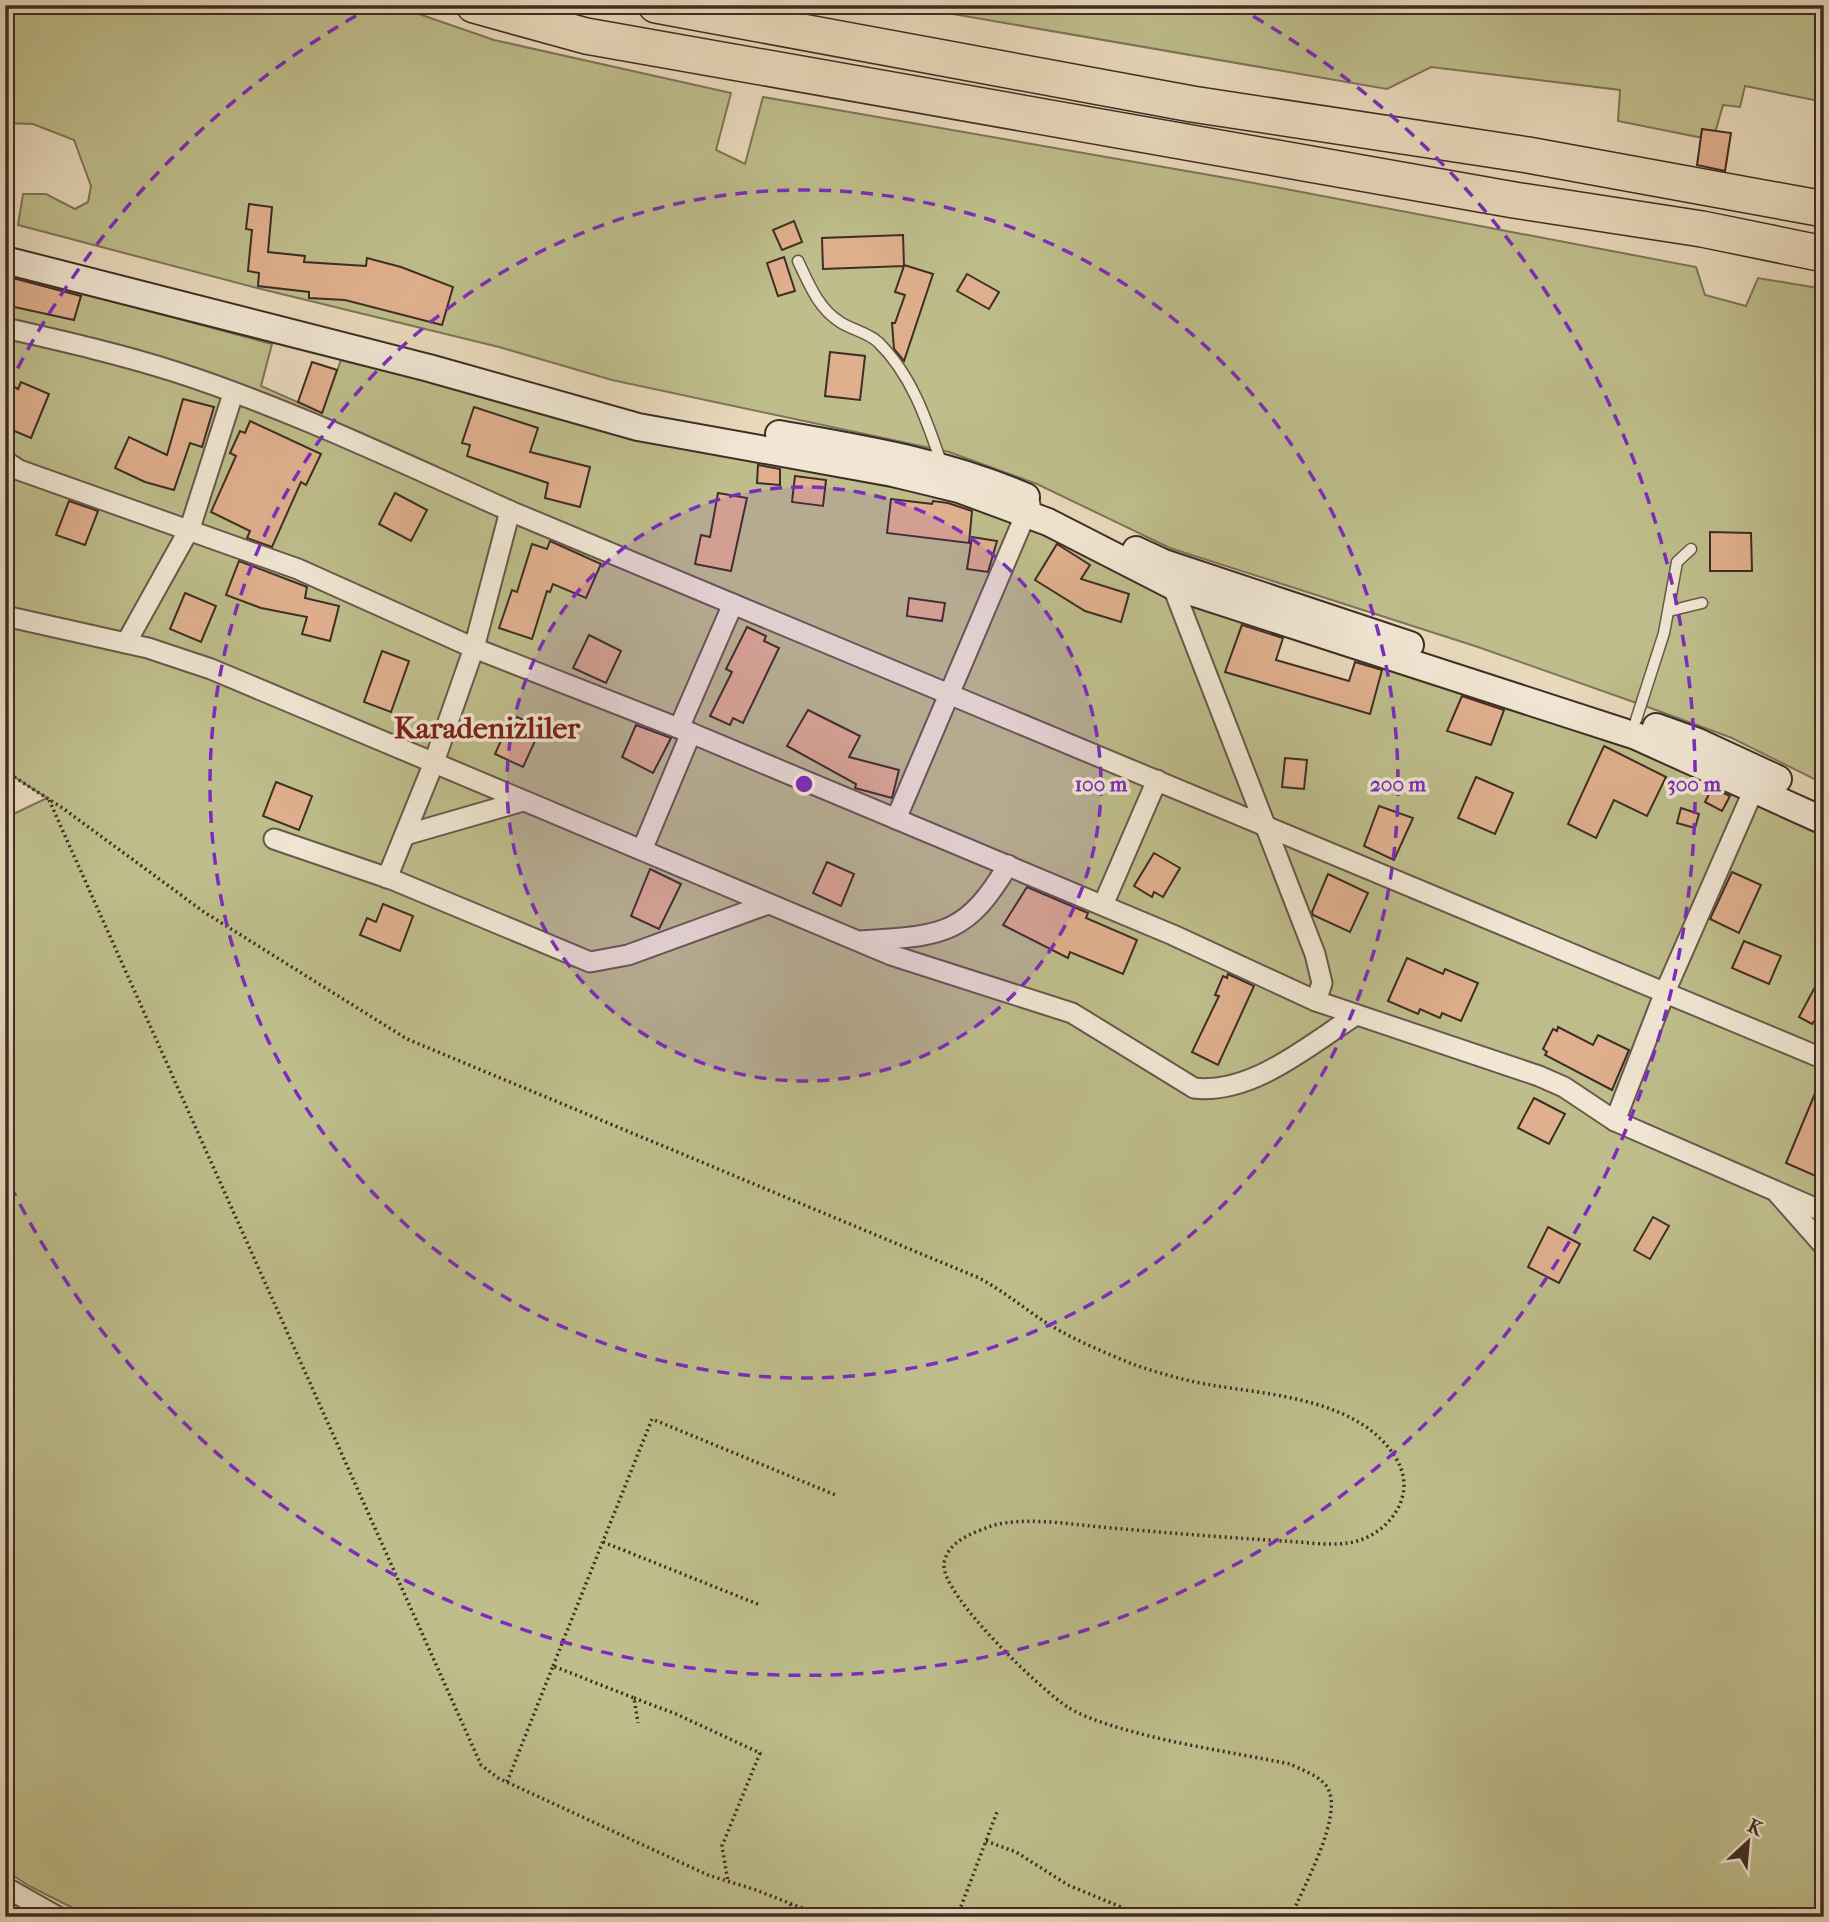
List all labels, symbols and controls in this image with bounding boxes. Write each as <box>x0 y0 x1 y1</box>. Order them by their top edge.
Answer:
district label: Karadenizliler <box>394 711 581 746</box>
centre of rings <box>792 772 816 796</box>
text: 100 m <box>1075 772 1128 796</box>
text: 200 m <box>1370 772 1427 796</box>
text: 300 m <box>1667 772 1721 796</box>
north arrow <box>1714 1806 1784 1876</box>
text: K <box>1744 1815 1767 1841</box>

